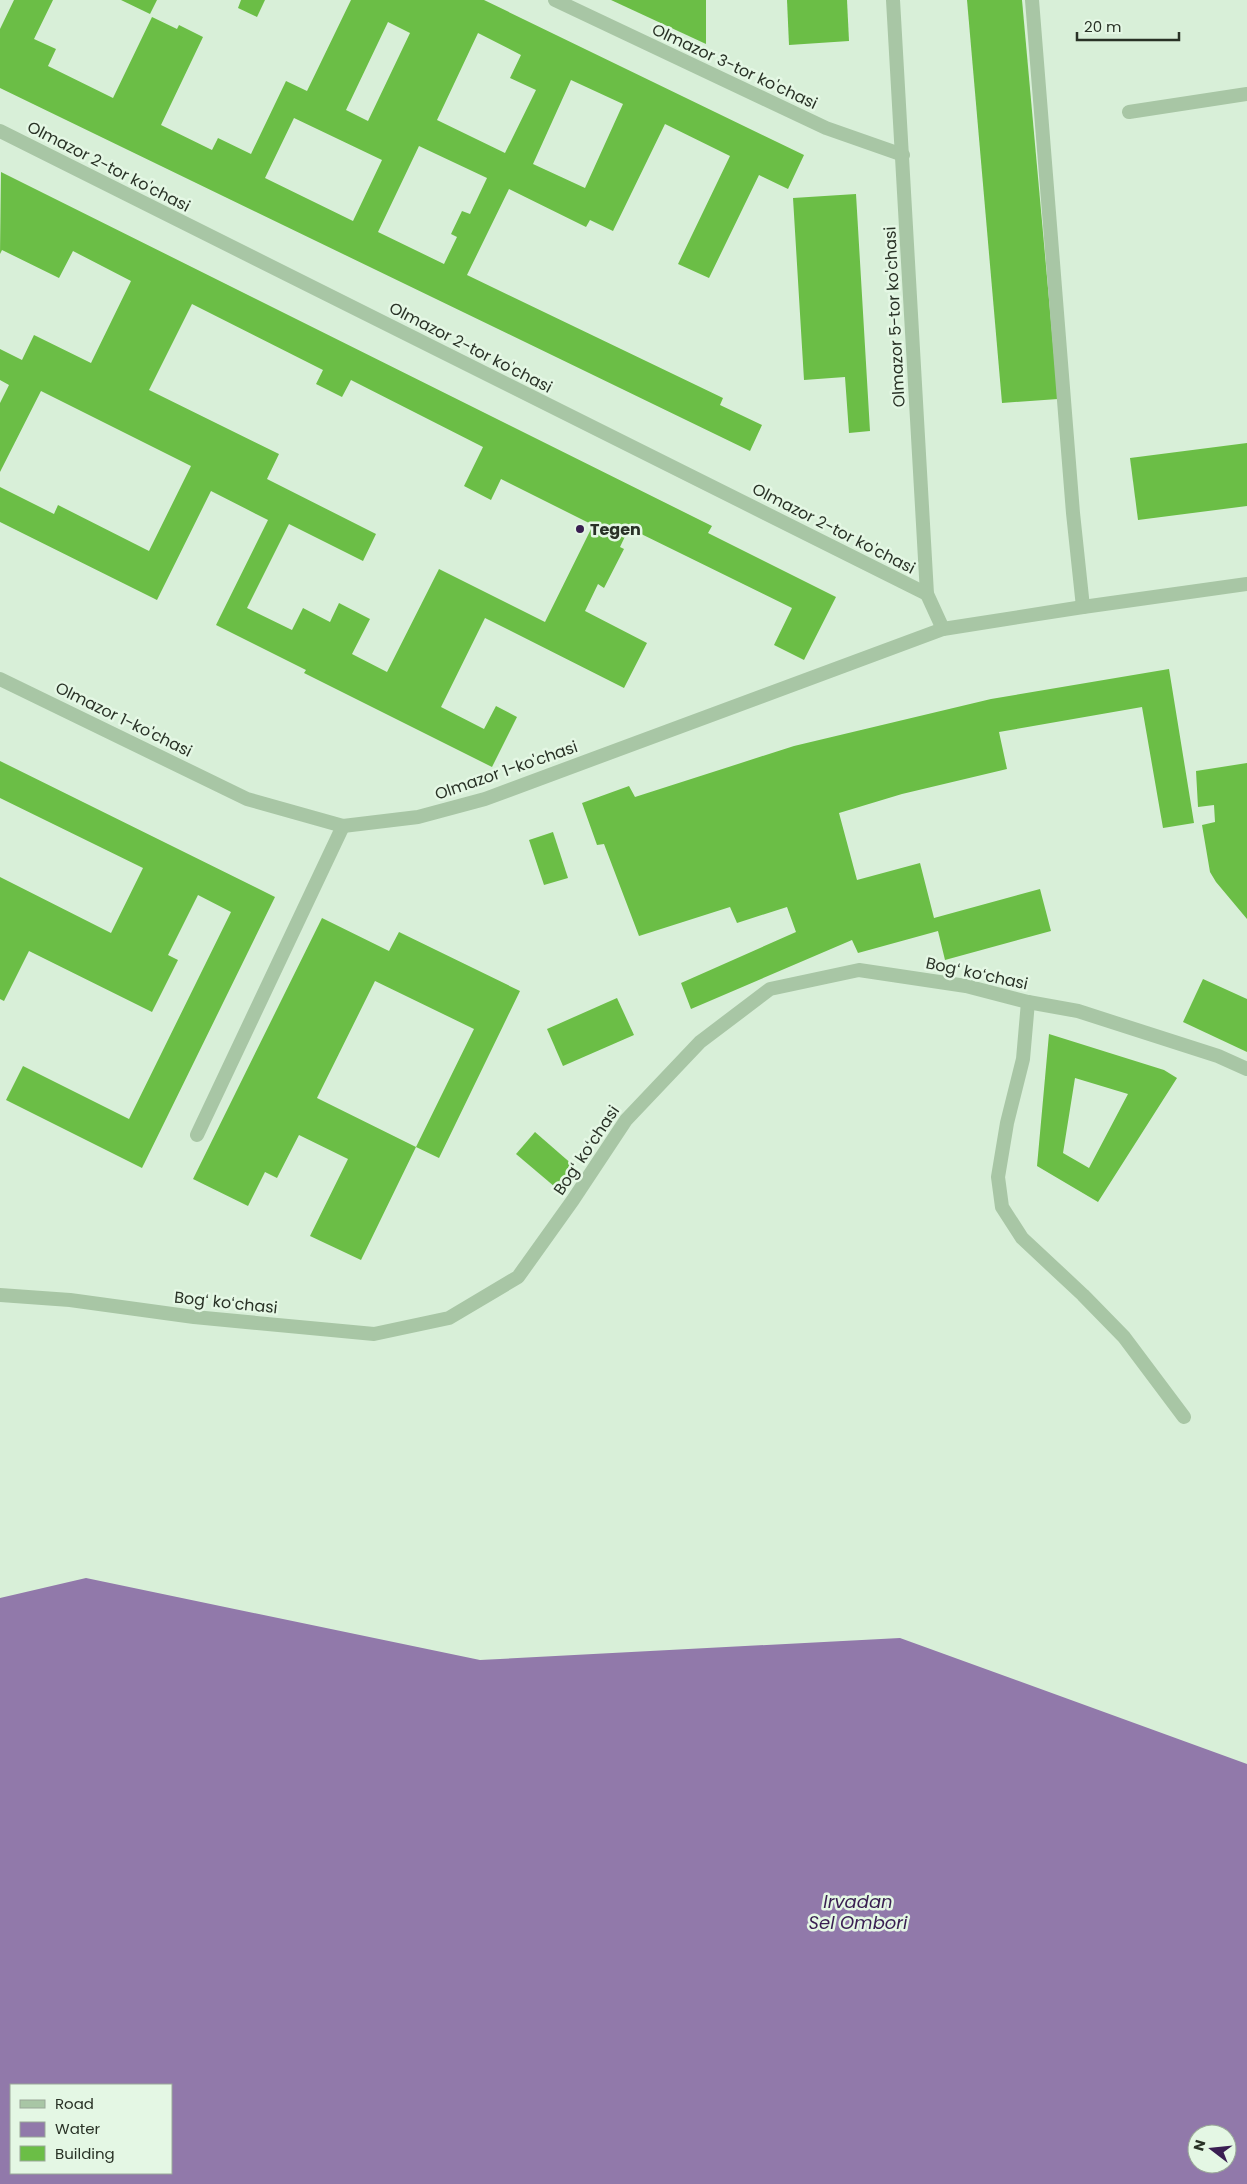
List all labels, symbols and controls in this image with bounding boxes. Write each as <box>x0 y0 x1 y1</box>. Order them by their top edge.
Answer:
scale bar <box>1077 10 1180 42</box>
text: 20 m <box>1084 16 1122 37</box>
street label: Olmazor 3-tor ko'chasi <box>648 18 821 115</box>
street label: Olmazor 2-tor ko'chasi <box>23 115 194 218</box>
street label: Olmazor 5-tor ko'chasi <box>878 226 911 408</box>
street label: Olmazor 2-tor ko'chasi <box>385 296 556 399</box>
street label: Olmazor 2-tor ko'chasi <box>748 477 919 580</box>
place label: Tegen <box>590 518 641 541</box>
marker: Tegen <box>574 523 586 535</box>
street label: Olmazor 1-ko'chasi <box>52 676 196 763</box>
street label: Olmazor 1-ko'chasi <box>432 735 581 806</box>
street label: Bogʻ koʻchasi <box>924 951 1030 996</box>
street label: Bogʻ koʻchasi <box>548 1101 625 1200</box>
street label: Bogʻ koʻchasi <box>173 1286 279 1319</box>
water label: Irvadan Sel Ombori <box>809 1889 908 1935</box>
legend <box>10 2084 172 2174</box>
text: Road <box>55 2093 94 2114</box>
text: Water <box>55 2118 101 2139</box>
north arrow <box>1187 2124 1237 2174</box>
text: N <box>1188 2138 1211 2153</box>
text: Building <box>55 2143 115 2164</box>

